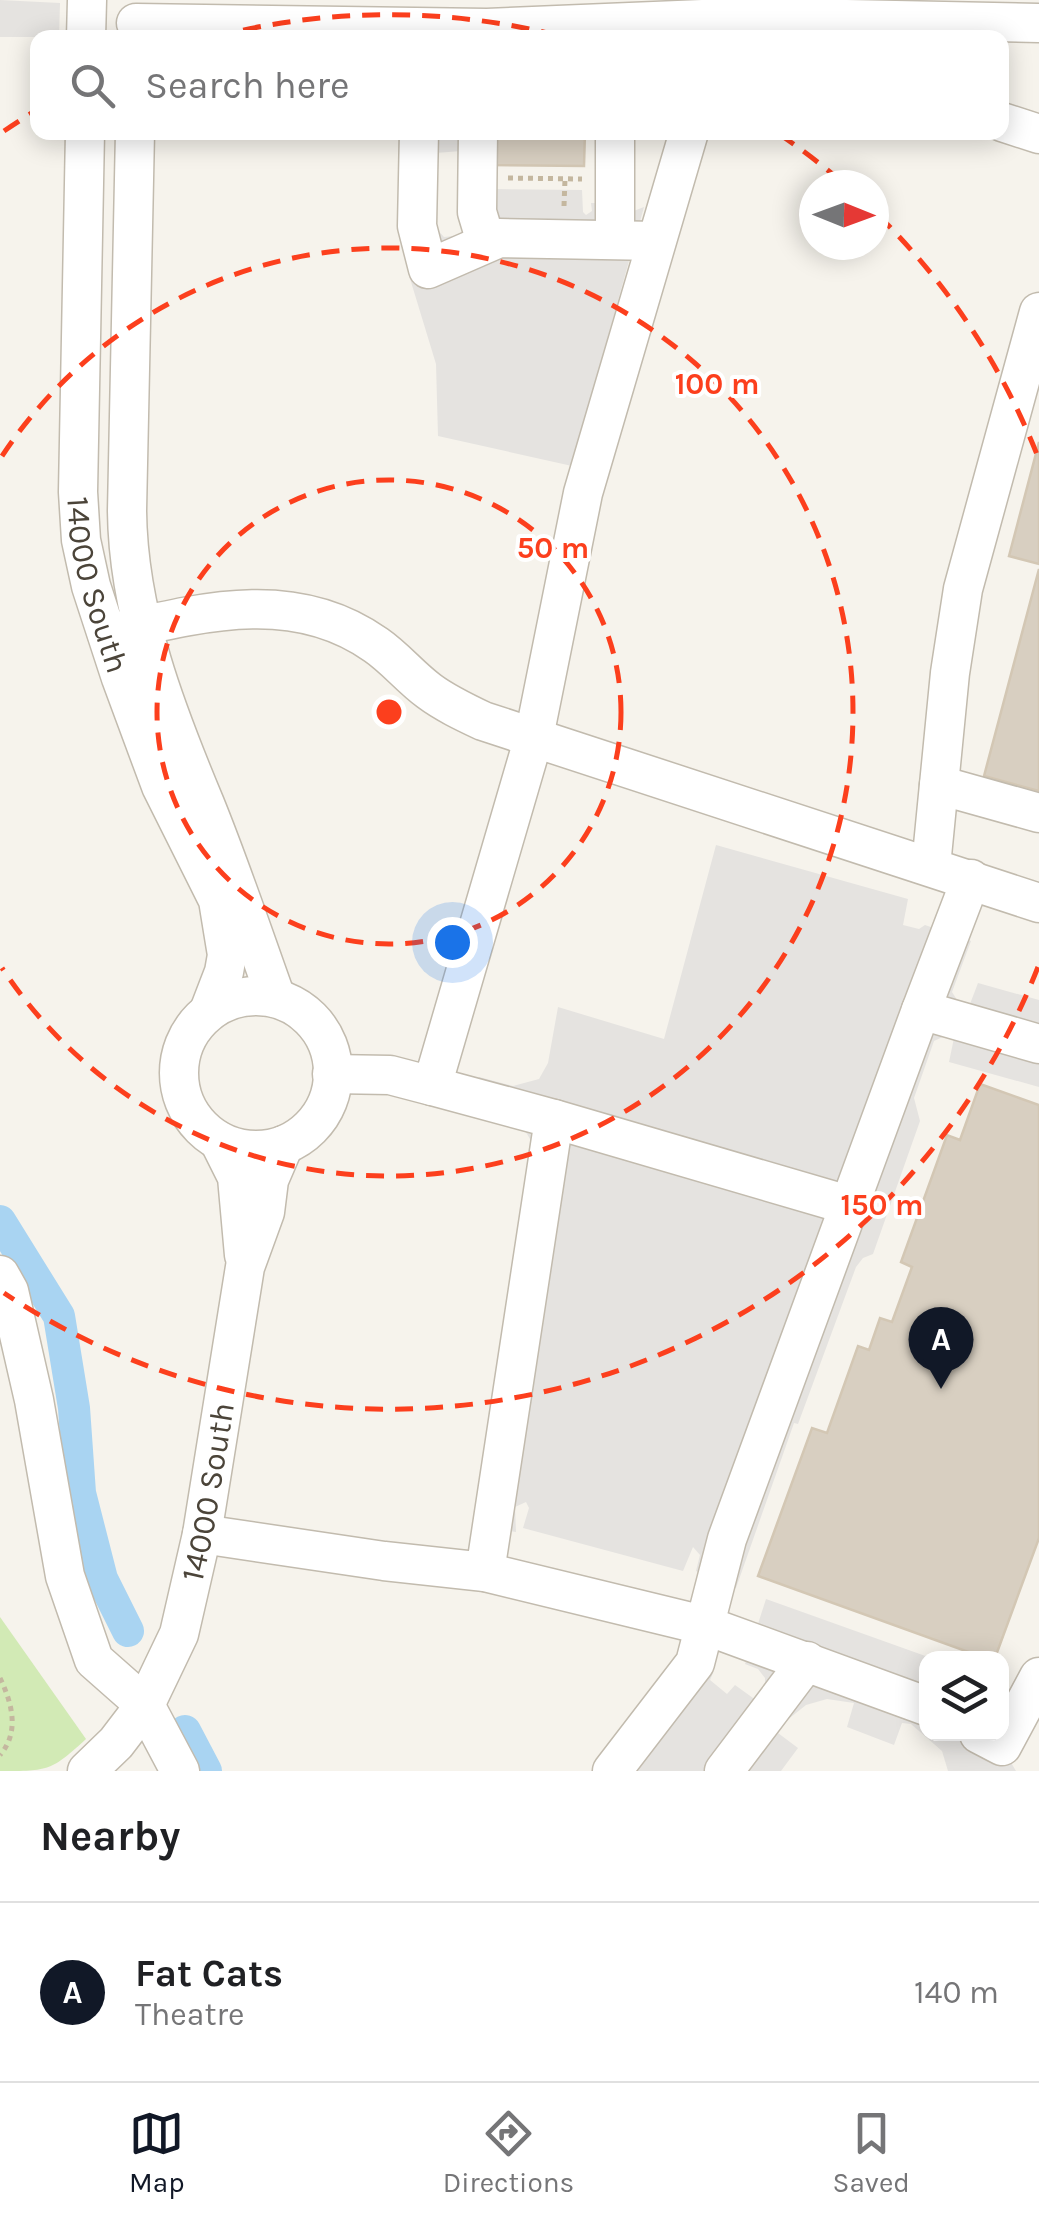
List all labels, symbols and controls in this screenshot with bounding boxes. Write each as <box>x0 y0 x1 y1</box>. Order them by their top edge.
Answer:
search box <box>30 30 1009 140</box>
icon: search <box>65 58 120 113</box>
text: Search here <box>145 63 349 108</box>
north arrow <box>799 170 889 260</box>
text: 100 m <box>675 366 759 402</box>
street label: 14000 South <box>59 495 136 678</box>
text: 50 m <box>517 530 589 566</box>
centre of rings <box>371 694 407 730</box>
your location <box>427 917 478 968</box>
text: 150 m <box>840 1187 924 1223</box>
pin: A <box>908 1306 974 1389</box>
street label: 14000 South <box>174 1400 242 1585</box>
map controls <box>919 1651 1009 1741</box>
button: layers <box>919 1651 1009 1741</box>
text: Nearby <box>40 1811 180 1861</box>
text: Fat Cats <box>135 1951 283 1996</box>
text: A <box>62 1974 83 2011</box>
text: 140 m <box>914 1974 999 2011</box>
text: Theatre <box>135 1996 244 2033</box>
tab: Map <box>129 2106 185 2199</box>
tab: Directions <box>443 2106 574 2199</box>
tab: Saved <box>832 2106 910 2199</box>

